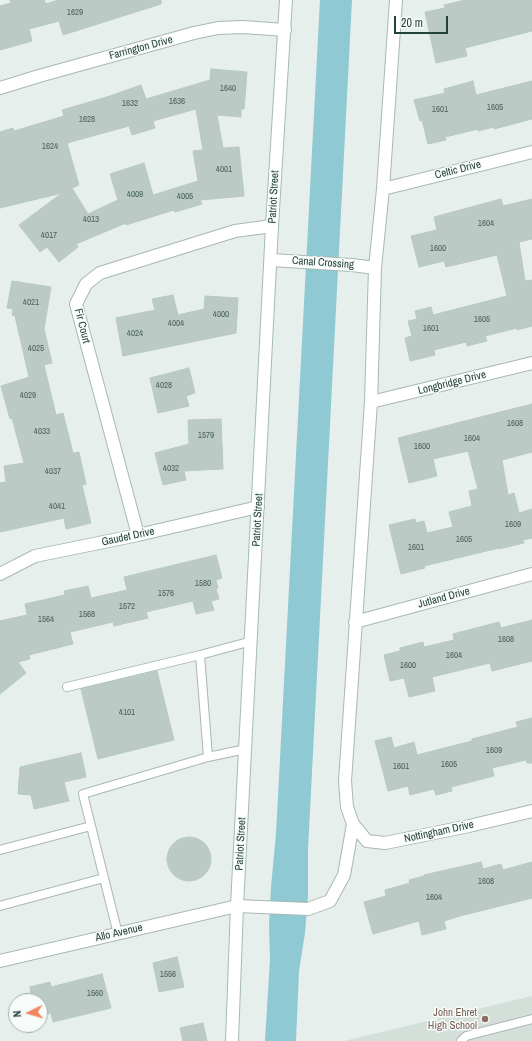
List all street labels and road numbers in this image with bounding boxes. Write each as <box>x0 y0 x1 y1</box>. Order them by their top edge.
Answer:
street label: Farrington Drive <box>108 33 174 63</box>
street label: Celtic Drive <box>434 158 482 182</box>
street label: Patriot Street <box>266 170 282 224</box>
street label: Canal Crossing <box>292 254 354 272</box>
street label: Fir Court <box>71 307 93 345</box>
street label: Longbridge Drive <box>417 368 487 398</box>
street label: Patriot Street <box>250 493 266 547</box>
street label: Gaudet Drive <box>100 525 156 549</box>
street label: Jutland Drive <box>417 585 471 611</box>
street label: Patriot Street <box>233 817 249 871</box>
street label: Nottingham Drive <box>403 818 475 846</box>
street label: Allo Avenue <box>94 921 144 945</box>

